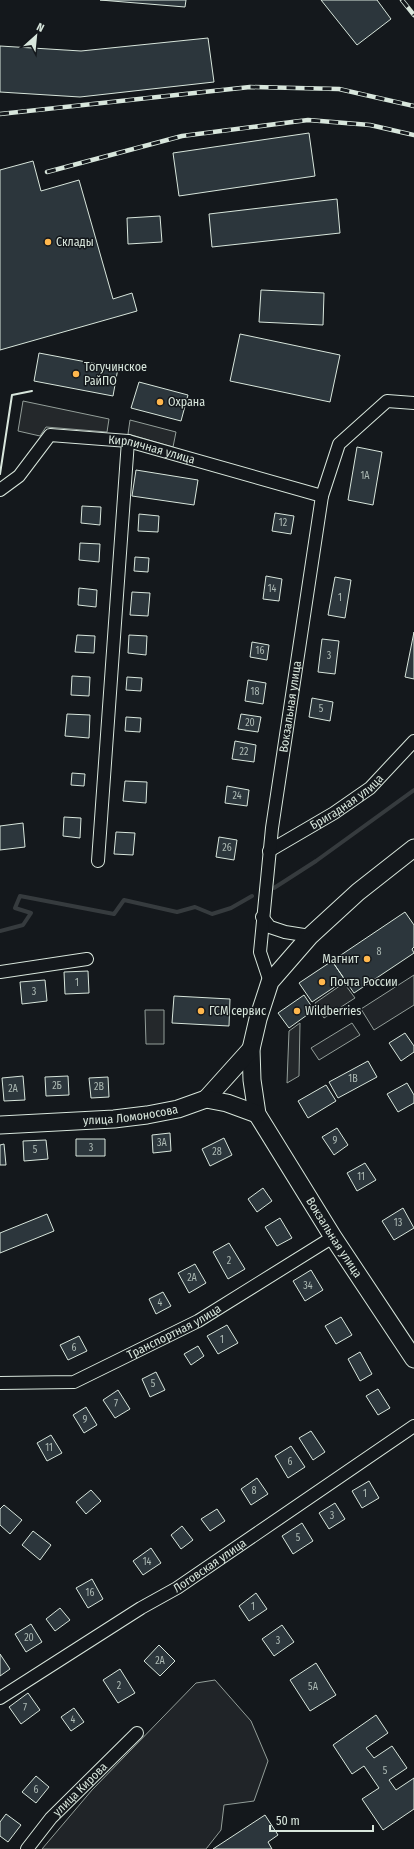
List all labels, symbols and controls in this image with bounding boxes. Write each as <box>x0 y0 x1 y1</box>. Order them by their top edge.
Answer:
north arrow <box>16 16 56 56</box>
text: N <box>34 20 46 35</box>
place label: Склады <box>56 235 94 249</box>
marker: Склады <box>43 237 53 247</box>
place label: Тогучинское РайПО <box>84 360 147 388</box>
marker: Тогучинское РайПО <box>71 369 81 379</box>
place label: Охрана <box>168 395 205 409</box>
marker: Охрана <box>155 397 165 407</box>
street label: Кирпичная улица <box>108 432 197 467</box>
house number: 1А <box>360 470 370 482</box>
house number: 12 <box>279 517 288 529</box>
house number: 14 <box>268 583 277 595</box>
house number: 1 <box>338 592 342 604</box>
house number: 16 <box>256 645 264 657</box>
house number: 3 <box>327 650 332 662</box>
street label: Вокзальная улица <box>276 660 304 753</box>
house number: 18 <box>251 686 259 698</box>
house number: 5 <box>319 703 324 715</box>
house number: 20 <box>245 717 255 729</box>
house number: 22 <box>240 746 249 758</box>
street label: Бригадная улица <box>308 771 386 832</box>
house number: 24 <box>232 790 242 802</box>
house number: 26 <box>222 842 232 854</box>
house number: 8 <box>377 946 382 958</box>
place label: Магнит <box>322 952 359 966</box>
marker: Магнит <box>362 954 372 964</box>
place label: Почта России <box>330 975 398 989</box>
house number: 1 <box>75 977 79 989</box>
marker: Почта России <box>317 977 327 987</box>
house number: 3 <box>32 986 37 998</box>
place label: ГСМ сервис <box>209 1004 266 1018</box>
place label: Wildberries <box>305 1004 361 1018</box>
marker: ГСМ сервис <box>196 1006 206 1016</box>
marker: Wildberries <box>292 1006 302 1016</box>
house number: 1В <box>348 1073 358 1085</box>
house number: 2Б <box>52 1080 62 1092</box>
house number: 2В <box>94 1081 104 1093</box>
house number: 2А <box>8 1083 19 1095</box>
street label: улица Ломоносова <box>83 1102 179 1128</box>
house number: 9 <box>333 1135 338 1147</box>
house number: 3А <box>157 1137 168 1149</box>
house number: 3 <box>89 1142 94 1154</box>
house number: 5 <box>33 1144 38 1156</box>
house number: 28 <box>212 1146 222 1158</box>
house number: 11 <box>357 1171 365 1183</box>
street label: Вокзальная улица <box>303 1195 365 1280</box>
house number: 13 <box>394 1217 403 1229</box>
house number: 2 <box>227 1255 232 1267</box>
house number: 2А <box>187 1272 198 1284</box>
house number: 34 <box>303 1280 313 1292</box>
house number: 4 <box>158 1297 163 1309</box>
street label: Транспортная улица <box>125 1301 224 1362</box>
house number: 1 <box>220 1334 224 1346</box>
house number: 6 <box>72 1342 77 1354</box>
house number: 5 <box>151 1378 156 1390</box>
house number: 7 <box>114 1398 118 1410</box>
house number: 9 <box>83 1414 88 1426</box>
house number: 11 <box>45 1442 53 1454</box>
house number: 6 <box>288 1456 293 1468</box>
house number: 8 <box>252 1485 257 1497</box>
house number: 1 <box>363 1488 367 1500</box>
house number: 3 <box>330 1510 335 1522</box>
house number: 5 <box>296 1532 301 1544</box>
street label: Логовская улица <box>170 1536 249 1596</box>
house number: 14 <box>143 1556 152 1568</box>
house number: 16 <box>86 1587 94 1599</box>
house number: 1 <box>251 1601 255 1613</box>
house number: 20 <box>24 1632 34 1644</box>
house number: 3 <box>276 1635 281 1647</box>
house number: 2А <box>155 1655 166 1667</box>
house number: 2 <box>117 1680 122 1692</box>
house number: 5А <box>308 1681 319 1693</box>
house number: 7 <box>23 1702 27 1714</box>
house number: 4 <box>71 1714 76 1726</box>
street label: улица Кирова <box>50 1760 110 1819</box>
house number: 5 <box>383 1765 388 1777</box>
house number: 6 <box>34 1784 39 1796</box>
scale bar <box>270 1807 373 1833</box>
text: 50 m <box>276 1814 300 1828</box>

